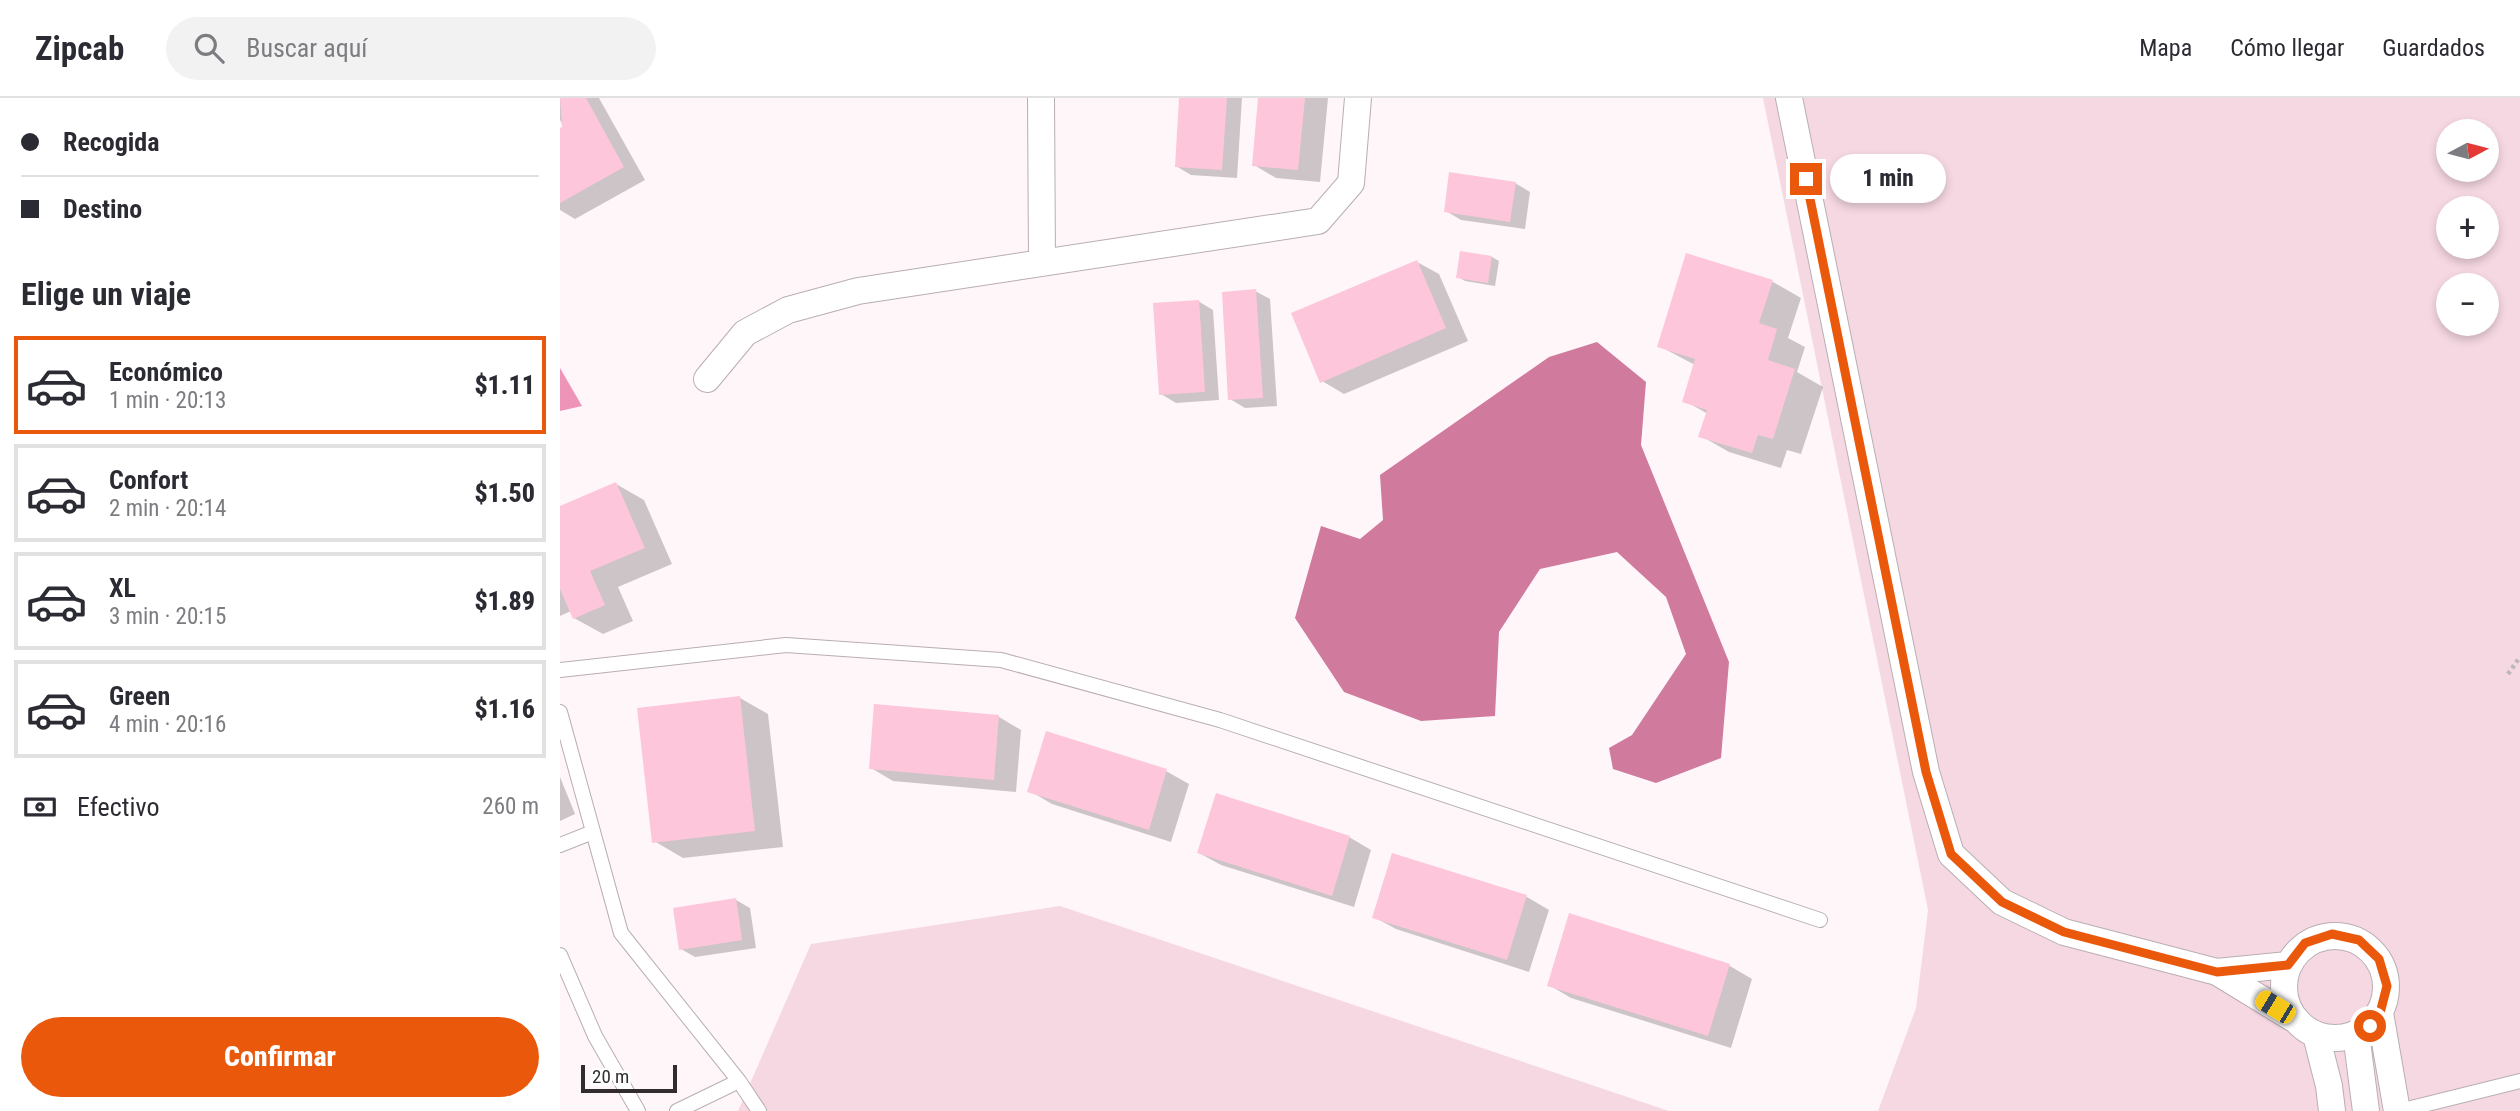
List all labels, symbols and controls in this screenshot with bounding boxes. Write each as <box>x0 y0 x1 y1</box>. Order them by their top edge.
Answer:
search box <box>166 17 656 80</box>
text: Zipcab <box>35 29 124 68</box>
icon: search <box>190 29 228 67</box>
text: Buscar aquí <box>246 33 367 63</box>
text: Mapa <box>2139 34 2192 62</box>
text: Cómo llegar <box>2230 34 2344 62</box>
text: Guardados <box>2382 34 2485 62</box>
north arrow <box>2436 119 2499 182</box>
map controls <box>2436 119 2499 336</box>
text: Recogida <box>63 127 160 157</box>
callout: 1 min <box>1830 154 1946 204</box>
route end <box>1790 163 1822 195</box>
text: 1 min <box>1862 165 1914 192</box>
text: Destino <box>63 194 142 224</box>
button: + <box>2436 196 2499 259</box>
button: − <box>2436 273 2499 336</box>
text: Elige un viaje <box>21 275 191 313</box>
icon: car <box>25 354 88 417</box>
text: Económico <box>109 357 223 387</box>
text: $1.11 <box>474 370 535 400</box>
text: 1 min · 20:13 <box>109 387 226 414</box>
icon: car <box>25 462 88 525</box>
text: Confort <box>109 465 188 495</box>
text: $1.50 <box>474 478 535 508</box>
text: 2 min · 20:14 <box>109 495 226 522</box>
icon: car <box>25 570 88 633</box>
text: XL <box>109 573 136 603</box>
text: $1.89 <box>474 586 535 616</box>
text: 3 min · 20:15 <box>109 603 226 630</box>
icon: car <box>25 678 88 741</box>
text: Green <box>109 681 170 711</box>
text: $1.16 <box>474 694 535 724</box>
text: 4 min · 20:16 <box>109 711 226 738</box>
icon: cash <box>21 788 59 826</box>
text: Efectivo <box>77 792 159 822</box>
text: 260 m <box>482 793 539 820</box>
car <box>2252 987 2299 1027</box>
route start <box>2354 1010 2386 1042</box>
button: Confirmar <box>21 1017 539 1097</box>
scale bar <box>581 1062 677 1094</box>
text: 20 m <box>592 1065 629 1088</box>

